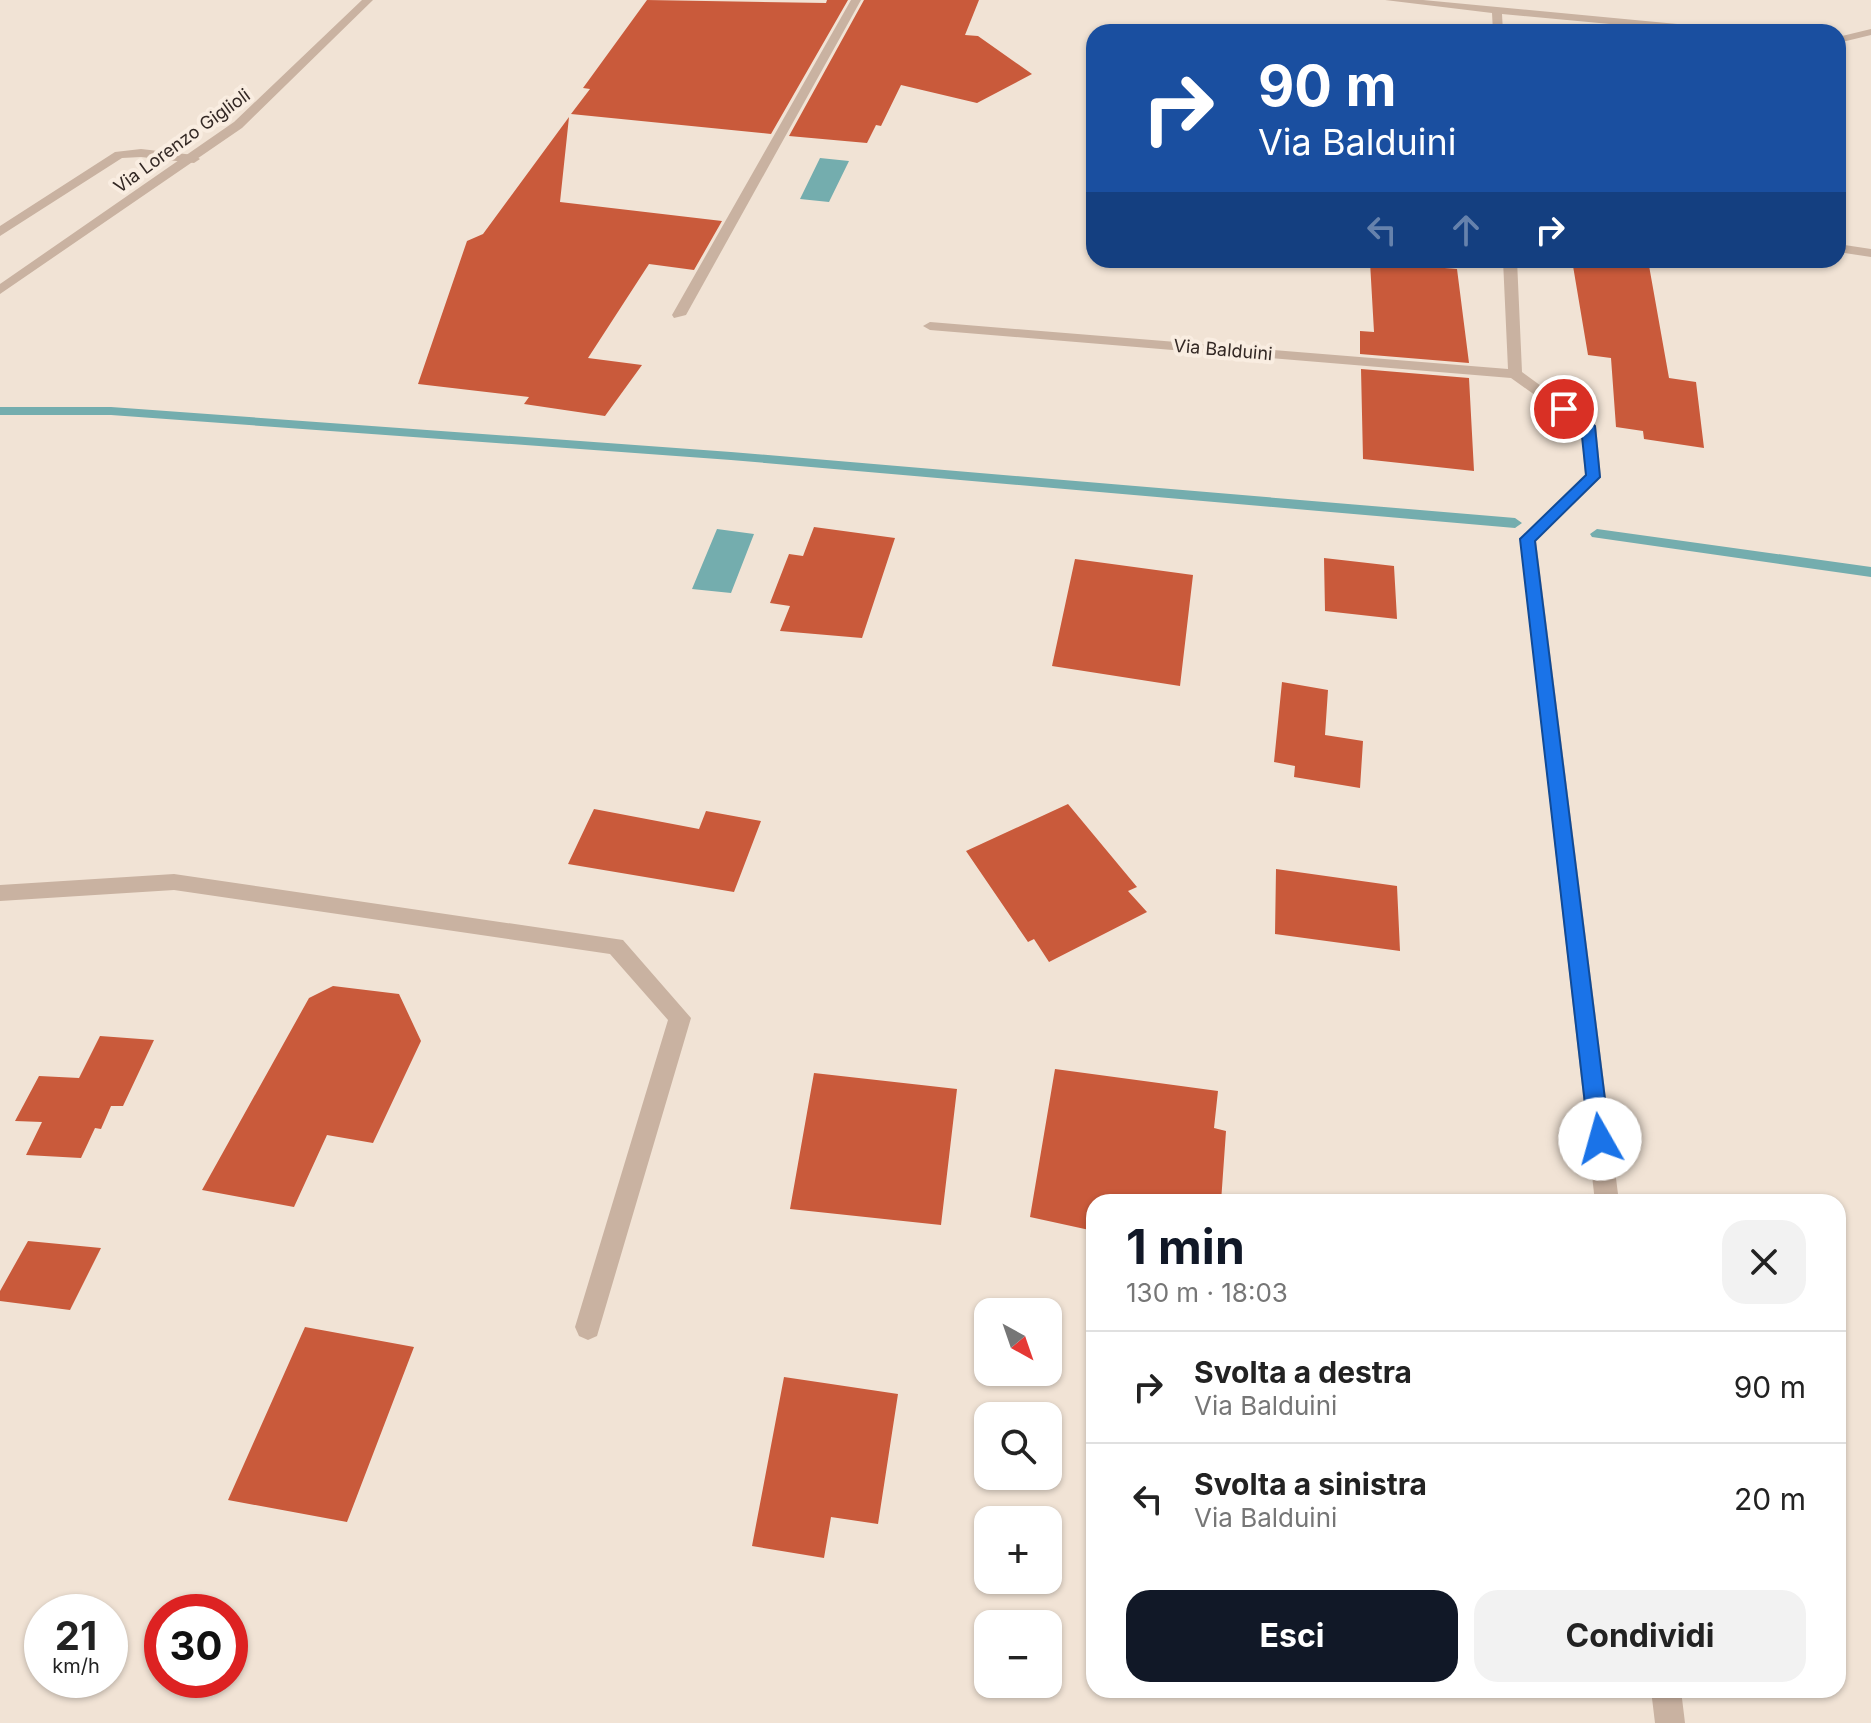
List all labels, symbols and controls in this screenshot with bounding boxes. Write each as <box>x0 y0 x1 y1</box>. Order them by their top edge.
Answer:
text: 90 m <box>1258 52 1397 120</box>
icon: right <box>1126 56 1230 160</box>
street label: Via Lorenzo Giglioli <box>110 84 254 197</box>
text: Via Balduini <box>1258 120 1456 164</box>
icon: left <box>1360 208 1404 252</box>
icon: ahead <box>1444 208 1488 252</box>
icon: right <box>1528 208 1572 252</box>
street label: Via Balduini <box>1173 335 1273 364</box>
pin <box>1530 375 1598 443</box>
icon: arrive <box>1542 387 1586 431</box>
position arrow <box>1558 1097 1642 1181</box>
text: 1 min <box>1126 1217 1245 1276</box>
button: close <box>1722 1220 1806 1304</box>
text: 130 m · 18:03 <box>1126 1277 1288 1308</box>
north arrow <box>974 1298 1062 1386</box>
map controls <box>974 1298 1062 1698</box>
text: Svolta a destra <box>1194 1354 1412 1390</box>
icon: right <box>1126 1365 1170 1409</box>
text: 90 m <box>1734 1369 1806 1405</box>
text: Via Balduini <box>1194 1390 1337 1421</box>
button: search <box>974 1402 1062 1490</box>
text: Svolta a sinistra <box>1194 1466 1427 1502</box>
icon: left <box>1126 1477 1170 1521</box>
text: 20 m <box>1734 1481 1806 1517</box>
text: Via Balduini <box>1194 1502 1337 1533</box>
button: + <box>974 1506 1062 1594</box>
button: Esci <box>1126 1590 1458 1682</box>
button: Condividi <box>1474 1590 1806 1682</box>
speed limit sign: 30 <box>144 1594 248 1698</box>
button: − <box>974 1610 1062 1698</box>
text: 21 <box>55 1611 97 1660</box>
text: km/h <box>52 1654 100 1678</box>

